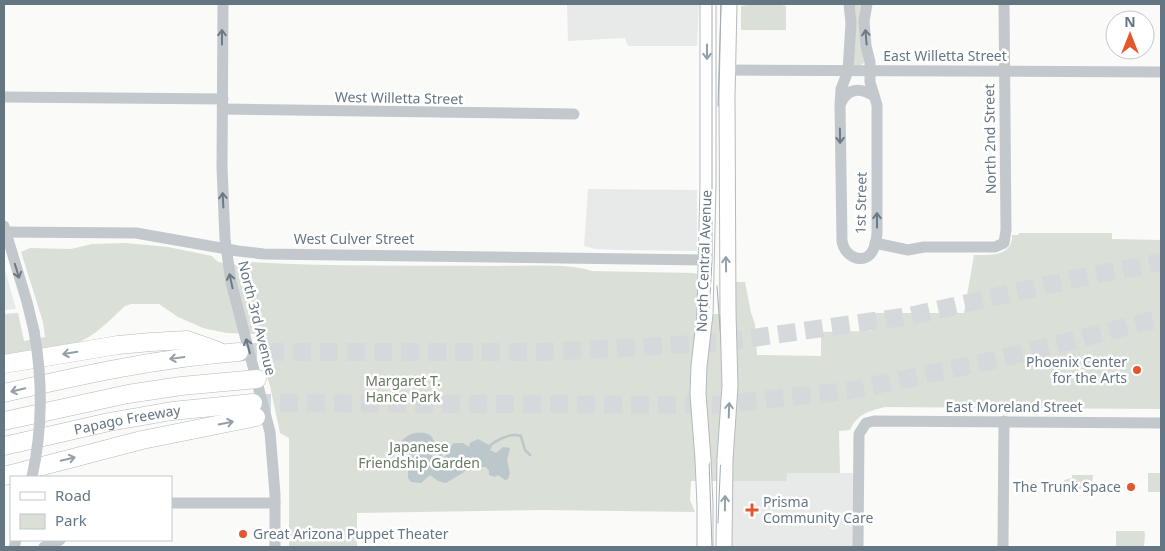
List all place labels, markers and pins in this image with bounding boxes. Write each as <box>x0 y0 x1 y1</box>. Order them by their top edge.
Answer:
place label: Phoenix Center for the Arts <box>1026 352 1127 387</box>
marker: Phoenix Center for the Arts <box>1131 364 1143 376</box>
place label: The Trunk Space <box>1013 477 1121 496</box>
marker: The Trunk Space <box>1125 481 1137 493</box>
place label: Prisma Community Care <box>763 492 873 527</box>
marker: Prisma Community Care <box>745 503 759 517</box>
place label: Great Arizona Puppet Theater <box>253 524 449 543</box>
marker: Great Arizona Puppet Theater <box>237 528 249 540</box>

